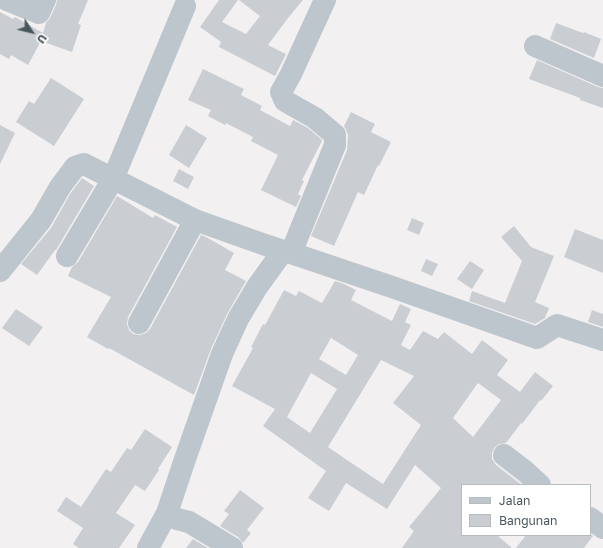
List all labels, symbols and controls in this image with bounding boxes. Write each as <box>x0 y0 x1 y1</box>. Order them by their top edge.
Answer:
north arrow <box>12 12 52 52</box>
text: U <box>35 32 50 46</box>
legend <box>461 484 591 536</box>
text: Jalan <box>499 493 530 508</box>
text: Bangunan <box>499 513 557 528</box>

